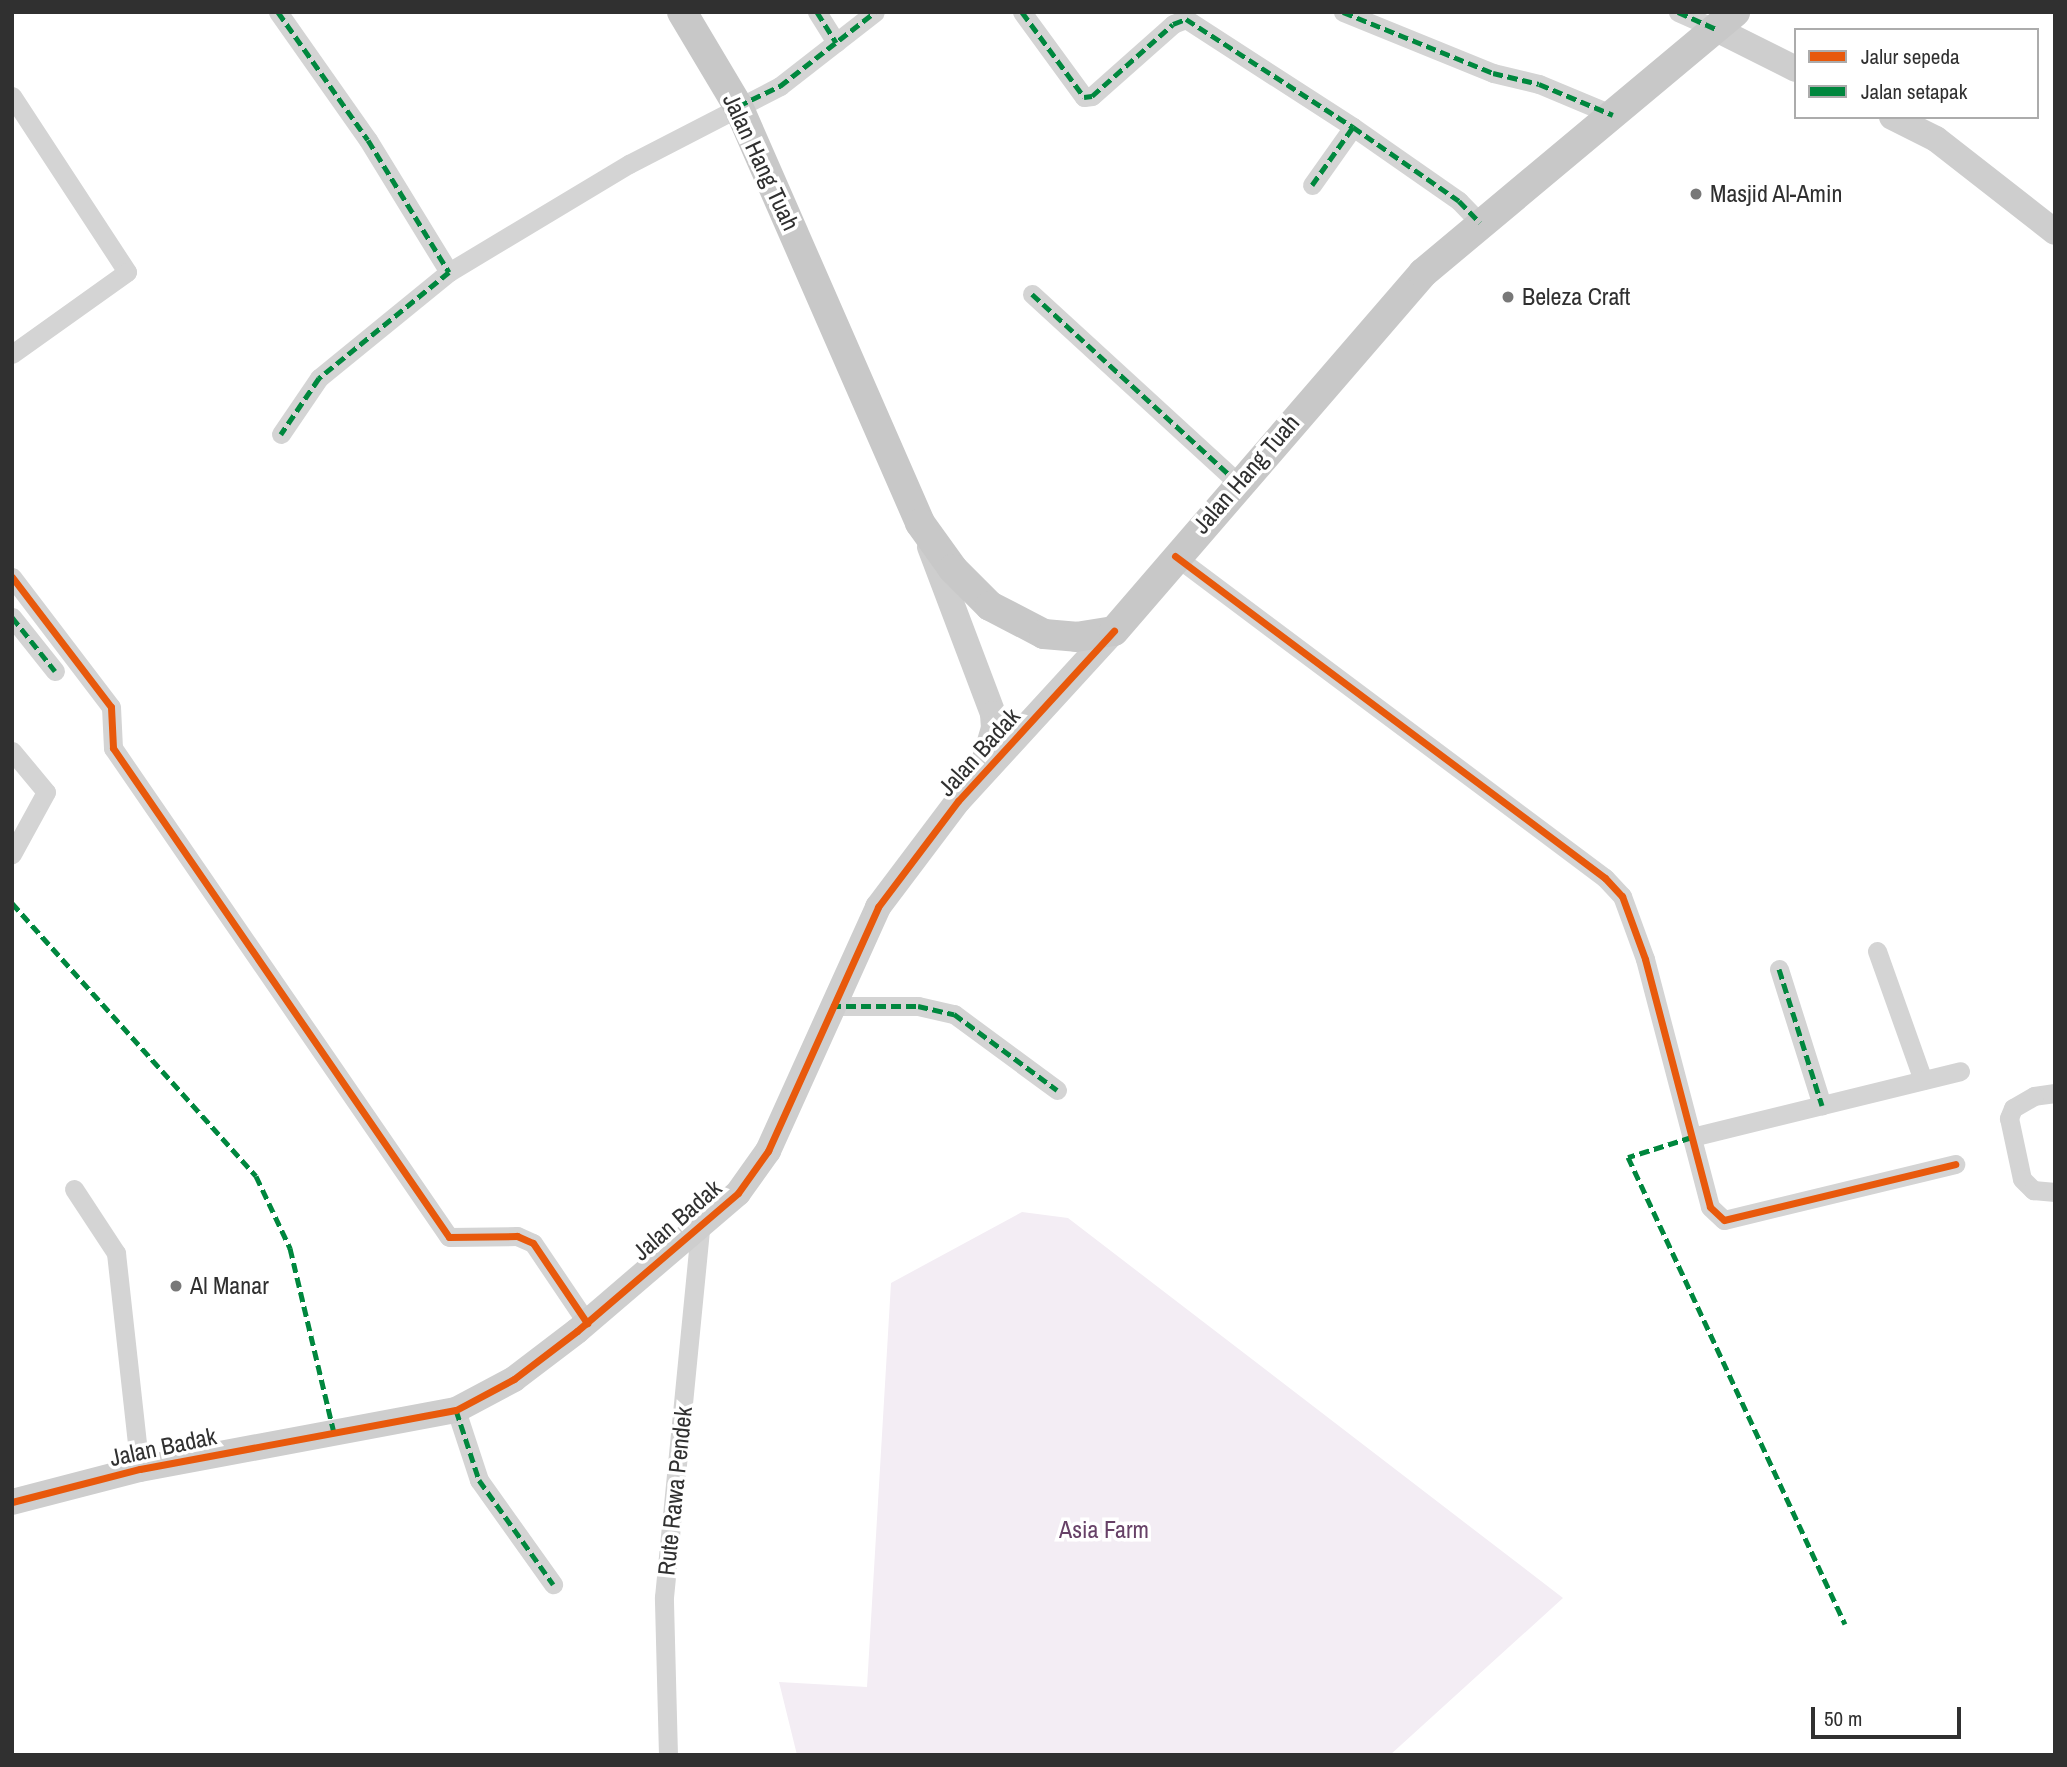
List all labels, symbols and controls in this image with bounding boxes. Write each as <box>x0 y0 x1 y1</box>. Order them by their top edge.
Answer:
legend <box>1794 28 2039 119</box>
text: Jalur sepeda <box>1861 42 1960 71</box>
text: Jalan setapak <box>1861 77 1967 106</box>
street label: Jalan Hang Tuah <box>717 89 805 235</box>
place label: Masjid Al-Amin <box>1710 180 1843 208</box>
marker: Masjid Al-Amin <box>1688 186 1704 202</box>
place label: Beleza Craft <box>1522 283 1630 311</box>
marker: Beleza Craft <box>1500 289 1516 305</box>
street label: Jalan Hang Tuah <box>1187 409 1305 539</box>
street label: Jalan Badak <box>932 702 1026 802</box>
street label: Jalan Badak <box>627 1174 727 1266</box>
place label: Al Manar <box>190 1272 269 1300</box>
marker: Al Manar <box>168 1278 184 1294</box>
street label: Rute Rawa Pendek <box>652 1405 698 1577</box>
street label: Jalan Badak <box>107 1422 219 1472</box>
park label: Asia Farm <box>1059 1516 1149 1544</box>
scale bar <box>1815 1694 1966 1738</box>
text: 50 m <box>1824 1704 1862 1733</box>

